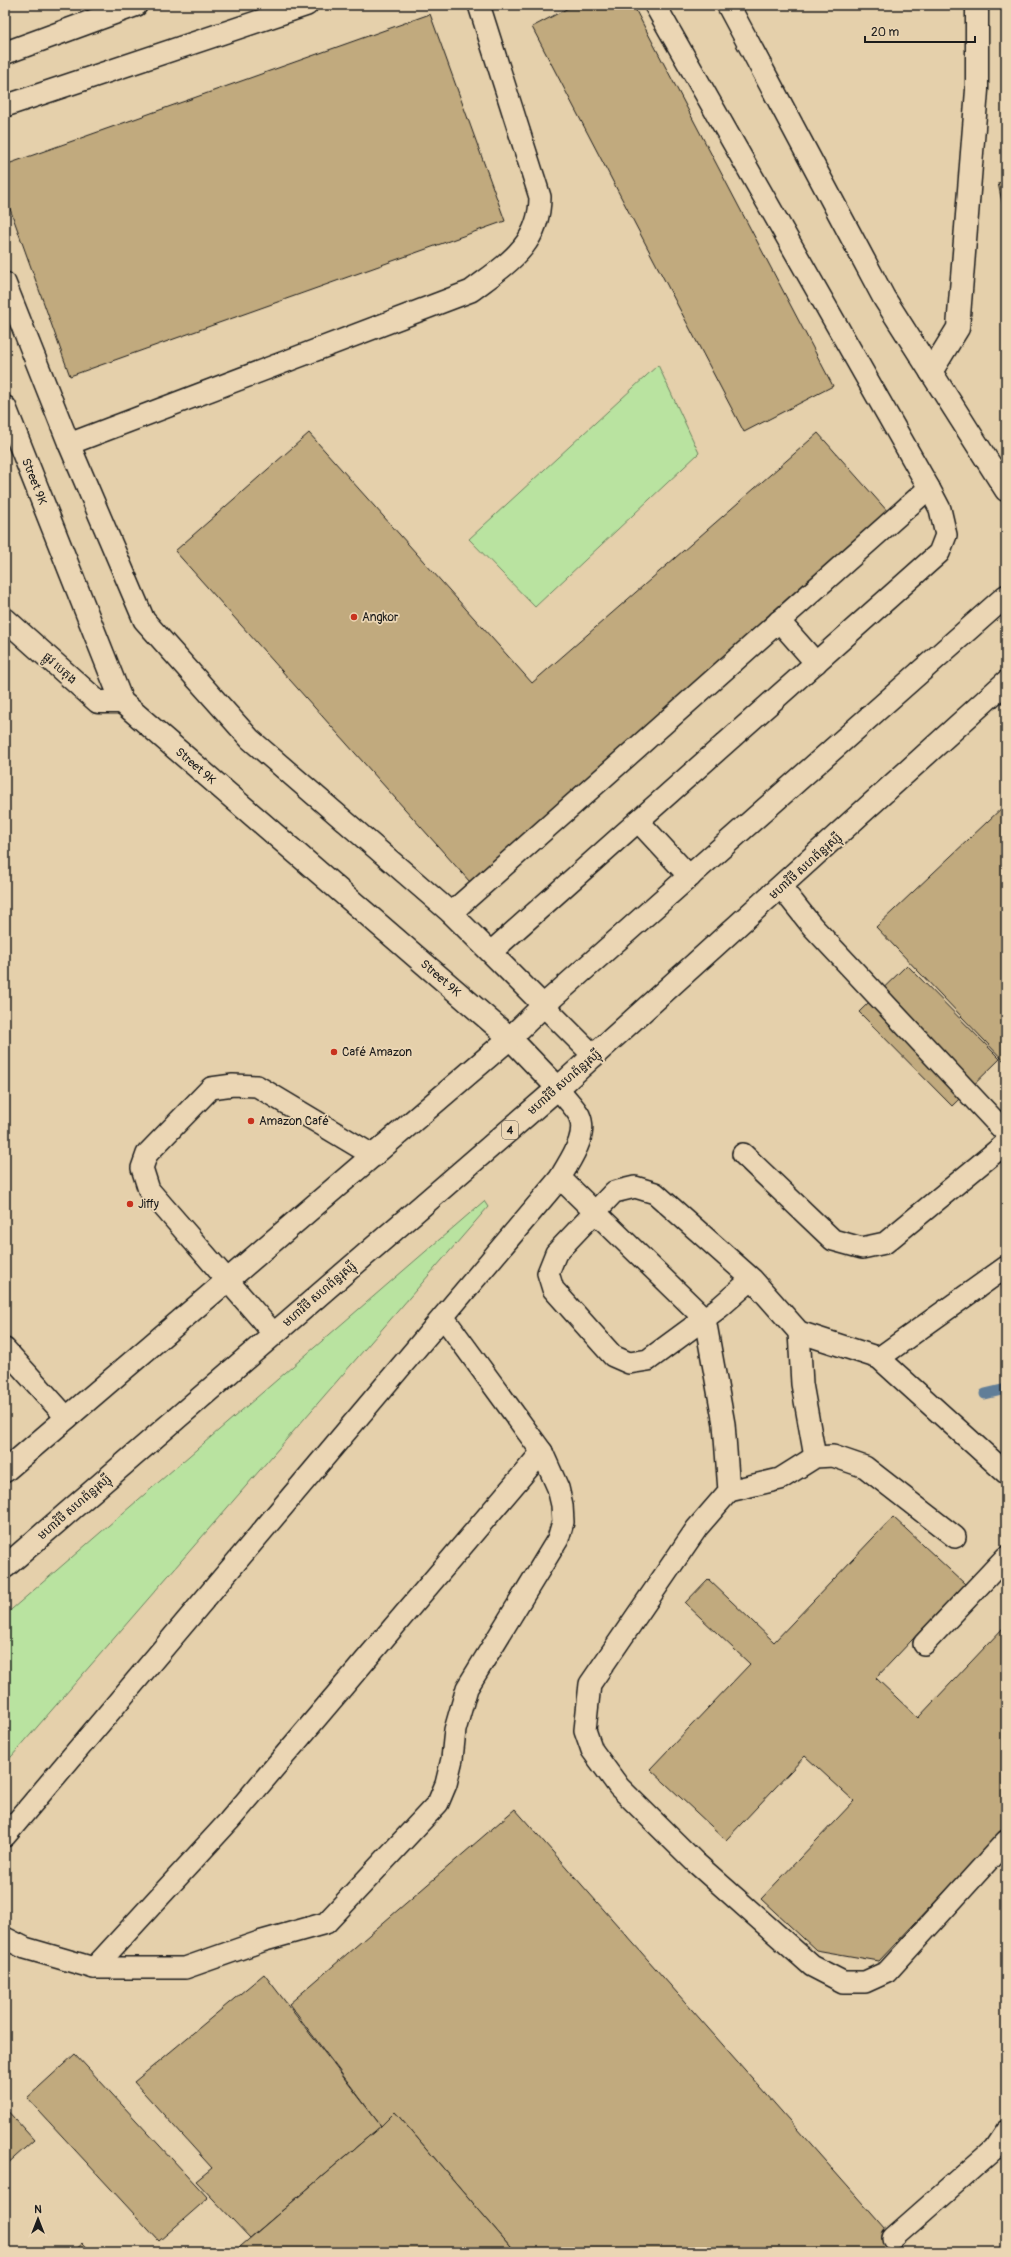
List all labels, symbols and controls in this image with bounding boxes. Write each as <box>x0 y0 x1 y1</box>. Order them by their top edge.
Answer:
scale bar <box>865 18 975 44</box>
text: 20 m <box>871 25 900 40</box>
street label: Street 9K <box>18 456 50 507</box>
place label: Angkor <box>362 610 399 625</box>
marker: Angkor <box>349 612 359 622</box>
street label: ផ្លូវ បេតុង <box>38 649 80 689</box>
street label: Street 9K <box>172 745 219 788</box>
street label: មហាវិថី សហព័ន្ធរុស្ស៊ី <box>766 829 846 904</box>
street label: Street 9K <box>417 957 464 1000</box>
place label: Café Amazon <box>342 1045 412 1060</box>
street label: មហាវិថី សហព័ន្ធរុស្ស៊ី <box>524 1046 606 1120</box>
marker: Café Amazon <box>329 1047 339 1057</box>
place label: Amazon Café <box>259 1114 329 1129</box>
marker: Amazon Café <box>246 1116 256 1126</box>
road number: 4 <box>502 1121 518 1139</box>
place label: Jiffy <box>138 1197 159 1212</box>
marker: Jiffy <box>125 1199 135 1209</box>
street label: មហាវិថី សហព័ន្ធរុស្ស៊ី <box>279 1258 361 1332</box>
street label: មហាវិថី សហព័ន្ធរុស្ស៊ី <box>34 1471 116 1545</box>
north arrow <box>18 2199 58 2239</box>
text: N <box>34 2203 42 2216</box>

